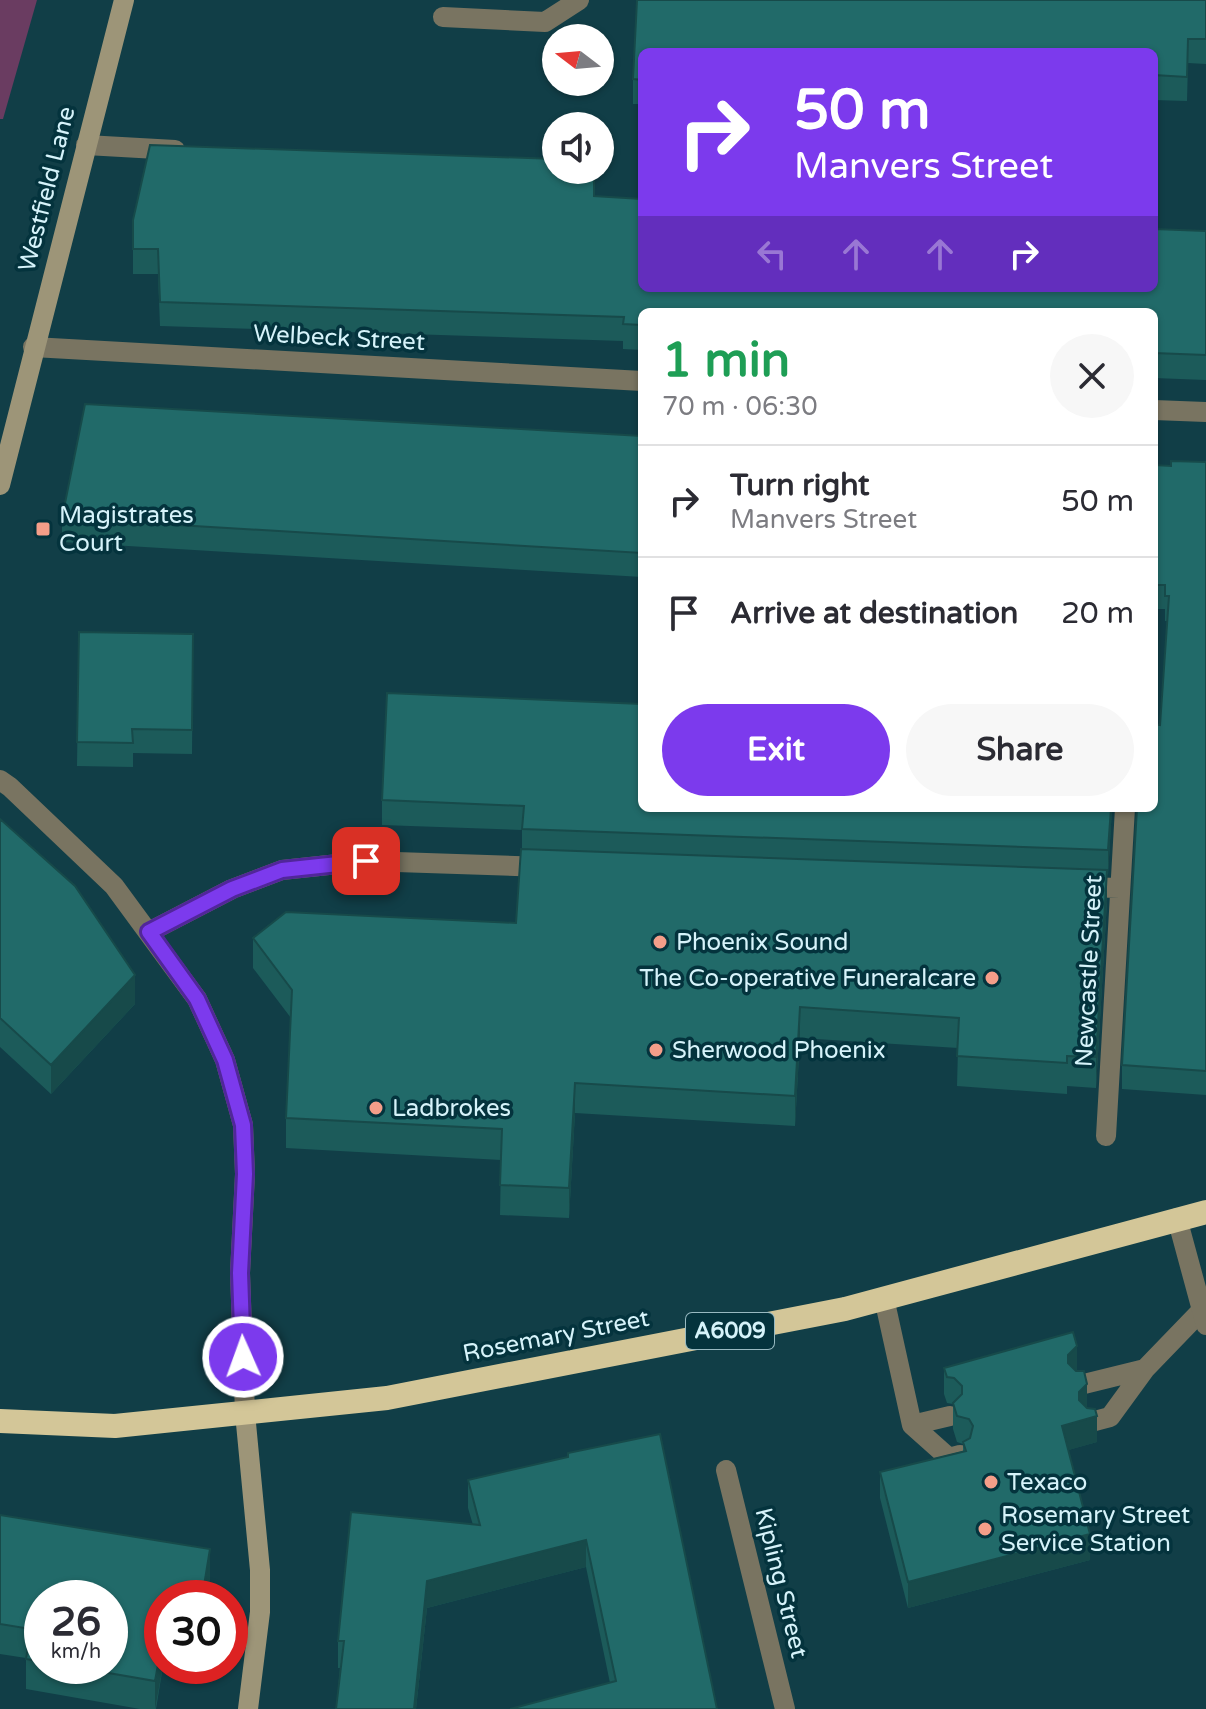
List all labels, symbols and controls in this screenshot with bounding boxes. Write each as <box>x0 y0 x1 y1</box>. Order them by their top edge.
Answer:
north arrow <box>542 24 614 96</box>
map controls <box>542 24 614 184</box>
text: 50 m <box>794 77 930 144</box>
icon: right <box>662 80 766 184</box>
street label: Westfield Lane <box>12 103 82 275</box>
button: sound <box>542 112 614 184</box>
text: Manvers Street <box>794 145 1053 188</box>
icon: left <box>750 232 794 276</box>
icon: ahead <box>834 232 878 276</box>
icon: ahead <box>918 232 962 276</box>
icon: right <box>1002 232 1046 276</box>
street label: Welbeck Street <box>252 319 426 357</box>
text: 1 min <box>662 332 790 390</box>
button: close <box>1050 334 1134 418</box>
text: 70 m · 06:30 <box>662 391 818 422</box>
text: Turn right <box>730 467 870 504</box>
icon: right <box>662 479 706 523</box>
text: 50 m <box>1061 483 1134 520</box>
place label: Magistrates Court <box>59 501 194 558</box>
text: Manvers Street <box>730 504 917 535</box>
marker: Magistrates Court <box>34 520 52 538</box>
icon: arrive <box>662 591 706 635</box>
text: Arrive at destination <box>730 595 1018 632</box>
text: 20 m <box>1061 595 1134 632</box>
button: Exit <box>662 704 890 796</box>
button: Share <box>906 704 1134 796</box>
pin <box>332 827 400 895</box>
icon: arrive <box>344 839 388 883</box>
street label: Newcastle Street <box>1069 874 1109 1068</box>
place label: Phoenix Sound <box>676 928 848 957</box>
marker: Phoenix Sound <box>651 933 669 951</box>
place label: The Co-operative Funeralcare <box>639 964 976 993</box>
marker: The Co-operative Funeralcare <box>983 969 1001 987</box>
place label: Sherwood Phoenix <box>672 1036 886 1065</box>
marker: Sherwood Phoenix <box>647 1041 665 1059</box>
place label: Ladbrokes <box>392 1094 511 1123</box>
marker: Ladbrokes <box>367 1099 385 1117</box>
street label: Rosemary Street <box>460 1304 652 1368</box>
road number: A6009 <box>686 1313 774 1349</box>
position arrow <box>201 1315 285 1399</box>
place label: Texaco <box>1007 1468 1087 1497</box>
marker: Texaco <box>982 1473 1000 1491</box>
place label: Rosemary Street Service Station <box>1001 1501 1190 1558</box>
street label: Kipling Street <box>748 1505 814 1661</box>
marker: Rosemary Street Service Station <box>976 1520 994 1538</box>
speed limit sign: 30 <box>144 1580 248 1684</box>
text: 26 <box>51 1598 101 1646</box>
text: km/h <box>51 1640 101 1664</box>

